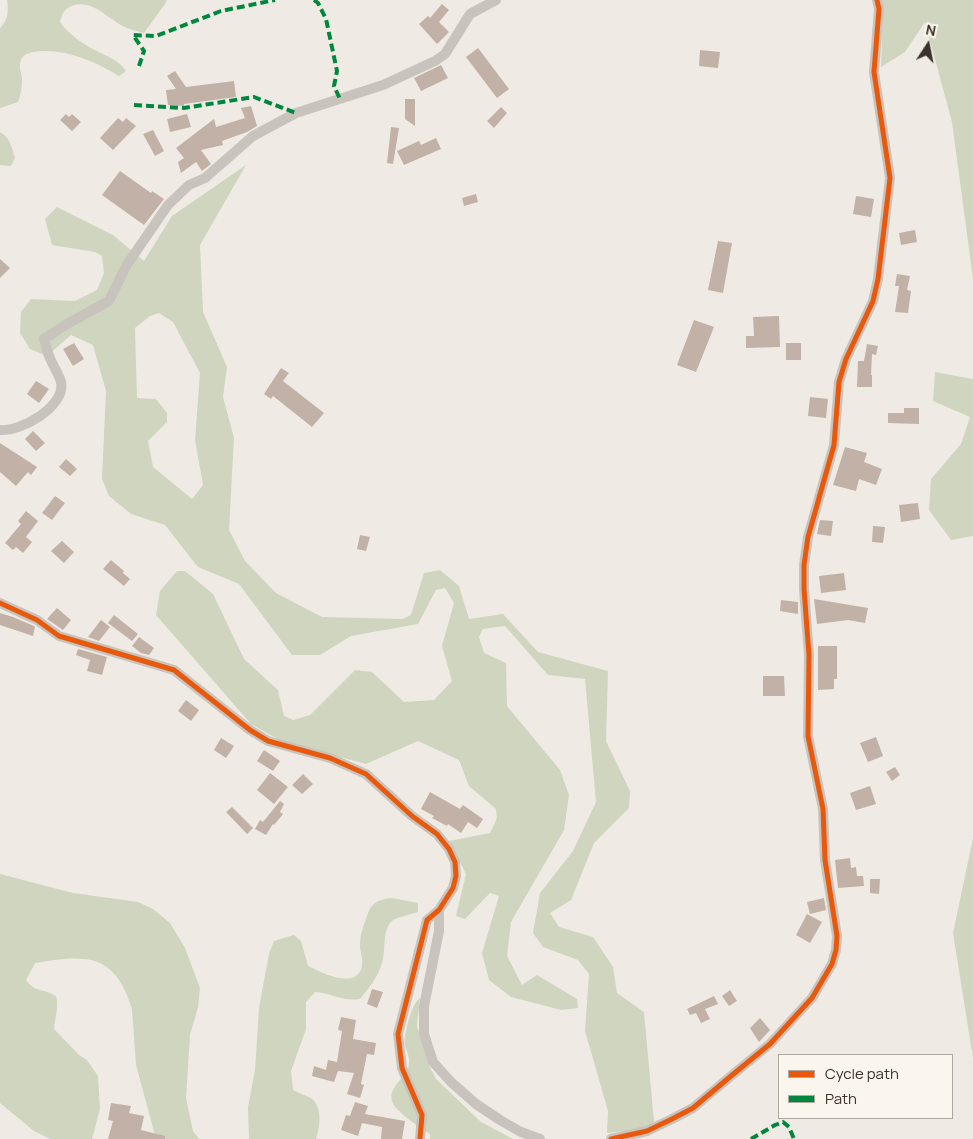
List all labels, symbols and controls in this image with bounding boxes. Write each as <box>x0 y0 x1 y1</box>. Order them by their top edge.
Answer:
text: N <box>924 19 938 40</box>
north arrow <box>903 20 953 70</box>
legend <box>778 1054 953 1119</box>
text: Cycle path <box>825 1063 899 1084</box>
text: Path <box>825 1088 857 1109</box>

